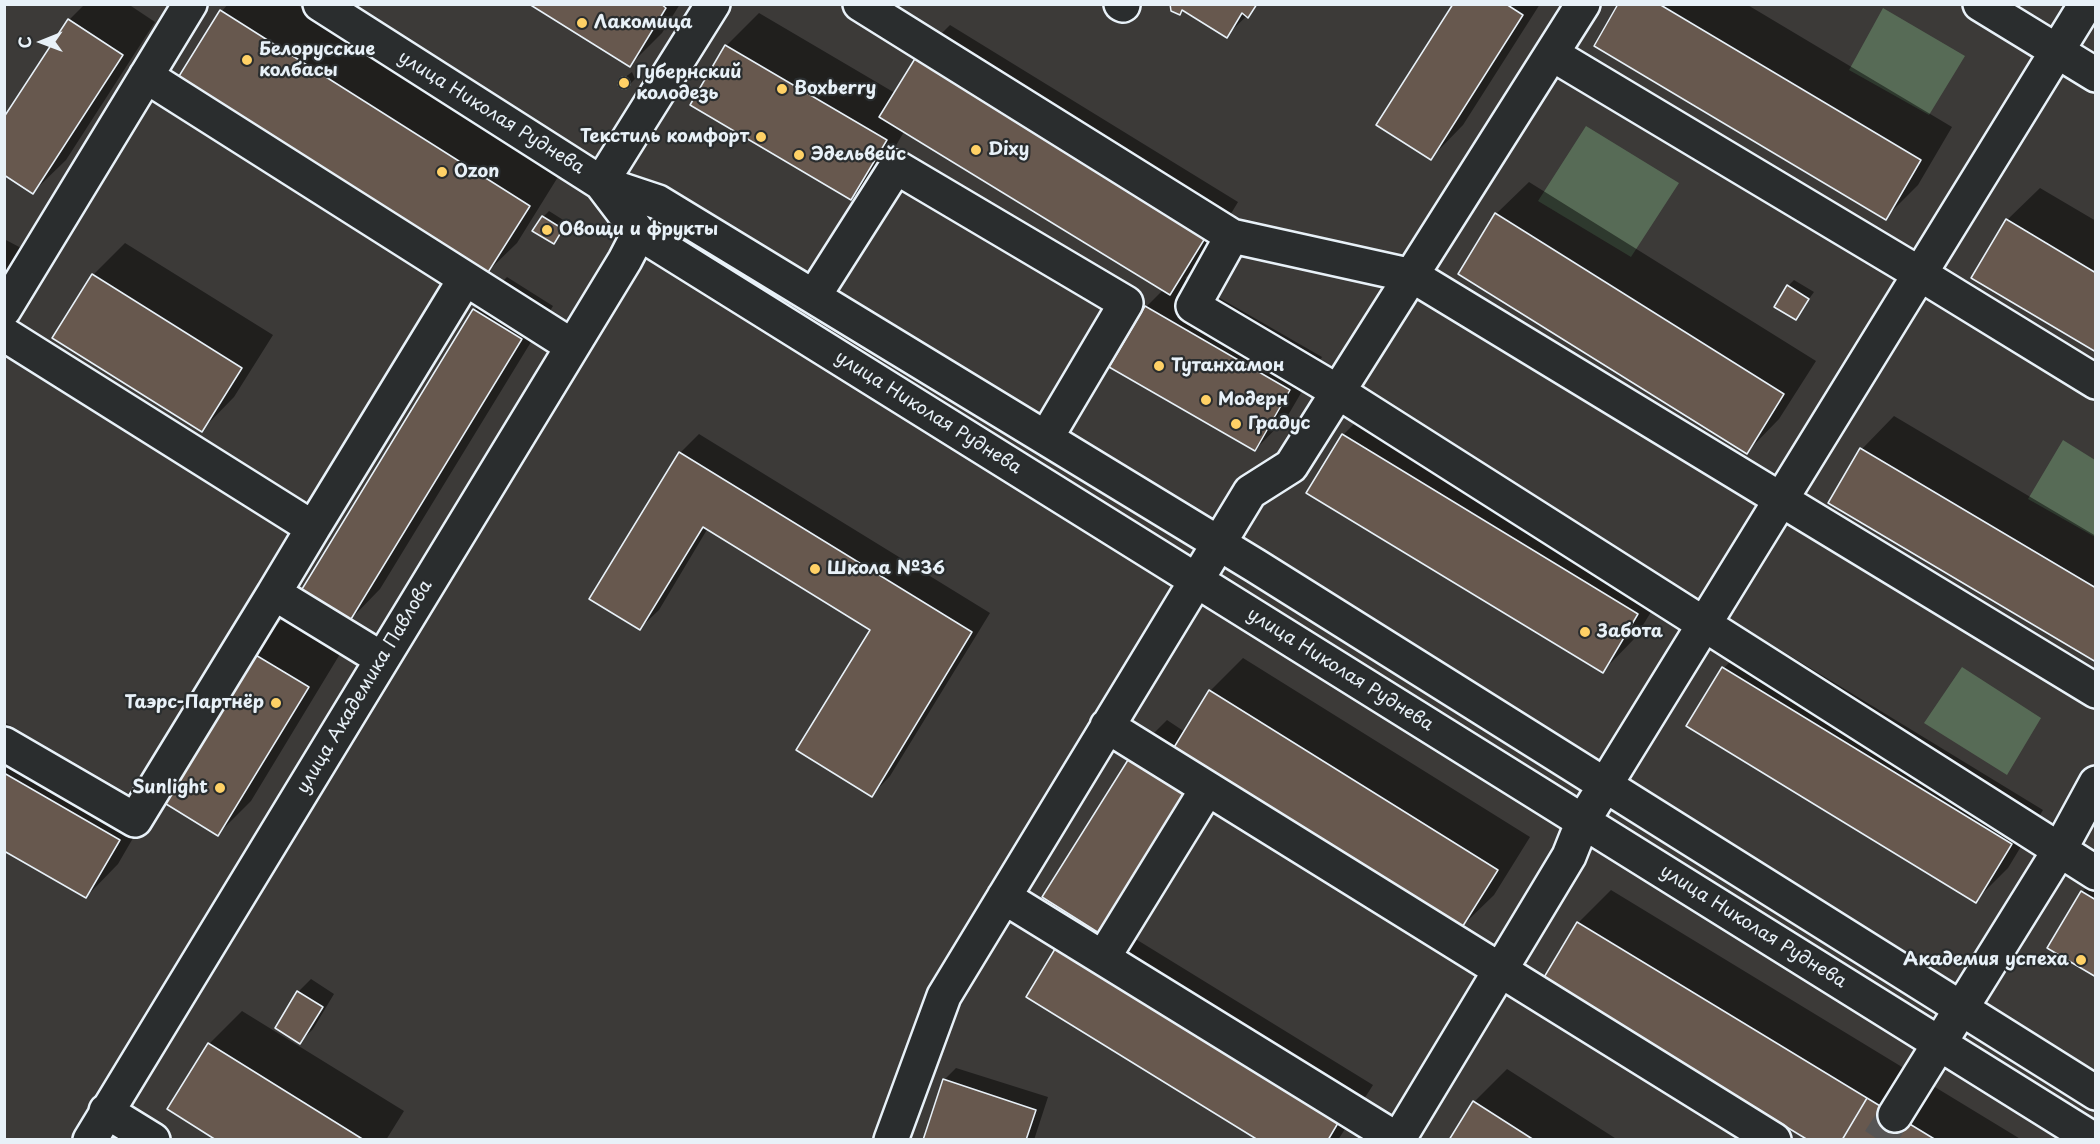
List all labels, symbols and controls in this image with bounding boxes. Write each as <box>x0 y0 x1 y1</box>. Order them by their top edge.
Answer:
north arrow <box>12 12 72 72</box>
place label: Лакомица <box>594 12 693 34</box>
marker: Лакомица <box>575 16 589 30</box>
text: С <box>12 36 36 49</box>
place label: Белорусские колбасы <box>259 39 375 82</box>
street label: улица Николая Руднева <box>394 47 588 179</box>
marker: Белорусские колбасы <box>240 53 254 67</box>
place label: Губернский колодезь <box>636 62 742 104</box>
marker: Губернский колодезь <box>617 76 631 90</box>
place label: Boxberry <box>794 78 876 100</box>
marker: Boxberry <box>775 82 789 96</box>
place label: Текстиль комфорт <box>580 126 749 148</box>
marker: Текстиль комфорт <box>754 130 768 144</box>
place label: Dixy <box>988 139 1029 161</box>
marker: Dixy <box>969 143 983 157</box>
place label: Эдельвейс <box>811 144 906 166</box>
marker: Эдельвейс <box>792 148 806 162</box>
place label: Ozon <box>454 161 499 183</box>
marker: Ozon <box>435 165 449 179</box>
place label: Овощи и фрукты <box>559 219 718 241</box>
marker: Овощи и фрукты <box>540 223 554 237</box>
street label: улица Николая Руднева <box>831 347 1025 479</box>
place label: Тутанхамон <box>1171 355 1284 377</box>
marker: Тутанхамон <box>1152 359 1166 373</box>
place label: Модерн <box>1218 389 1288 411</box>
marker: Модерн <box>1199 393 1213 407</box>
place label: Градус <box>1248 413 1310 435</box>
marker: Градус <box>1229 417 1243 431</box>
place label: Школа №36 <box>827 558 945 580</box>
marker: Школа №36 <box>808 562 822 576</box>
street label: улица Академика Павлова <box>293 576 437 798</box>
street label: улица Николая Руднева <box>1243 604 1437 736</box>
place label: Забота <box>1597 621 1663 643</box>
marker: Забота <box>1578 625 1592 639</box>
place label: Таэрс-Партнёр <box>125 692 264 714</box>
marker: Таэрс-Партнёр <box>269 696 283 710</box>
place label: Sunlight <box>132 777 208 799</box>
marker: Sunlight <box>213 781 227 795</box>
street label: улица Николая Руднева <box>1656 861 1850 993</box>
place label: Академия успеха <box>1903 949 2069 971</box>
marker: Академия успеха <box>2074 953 2088 967</box>

